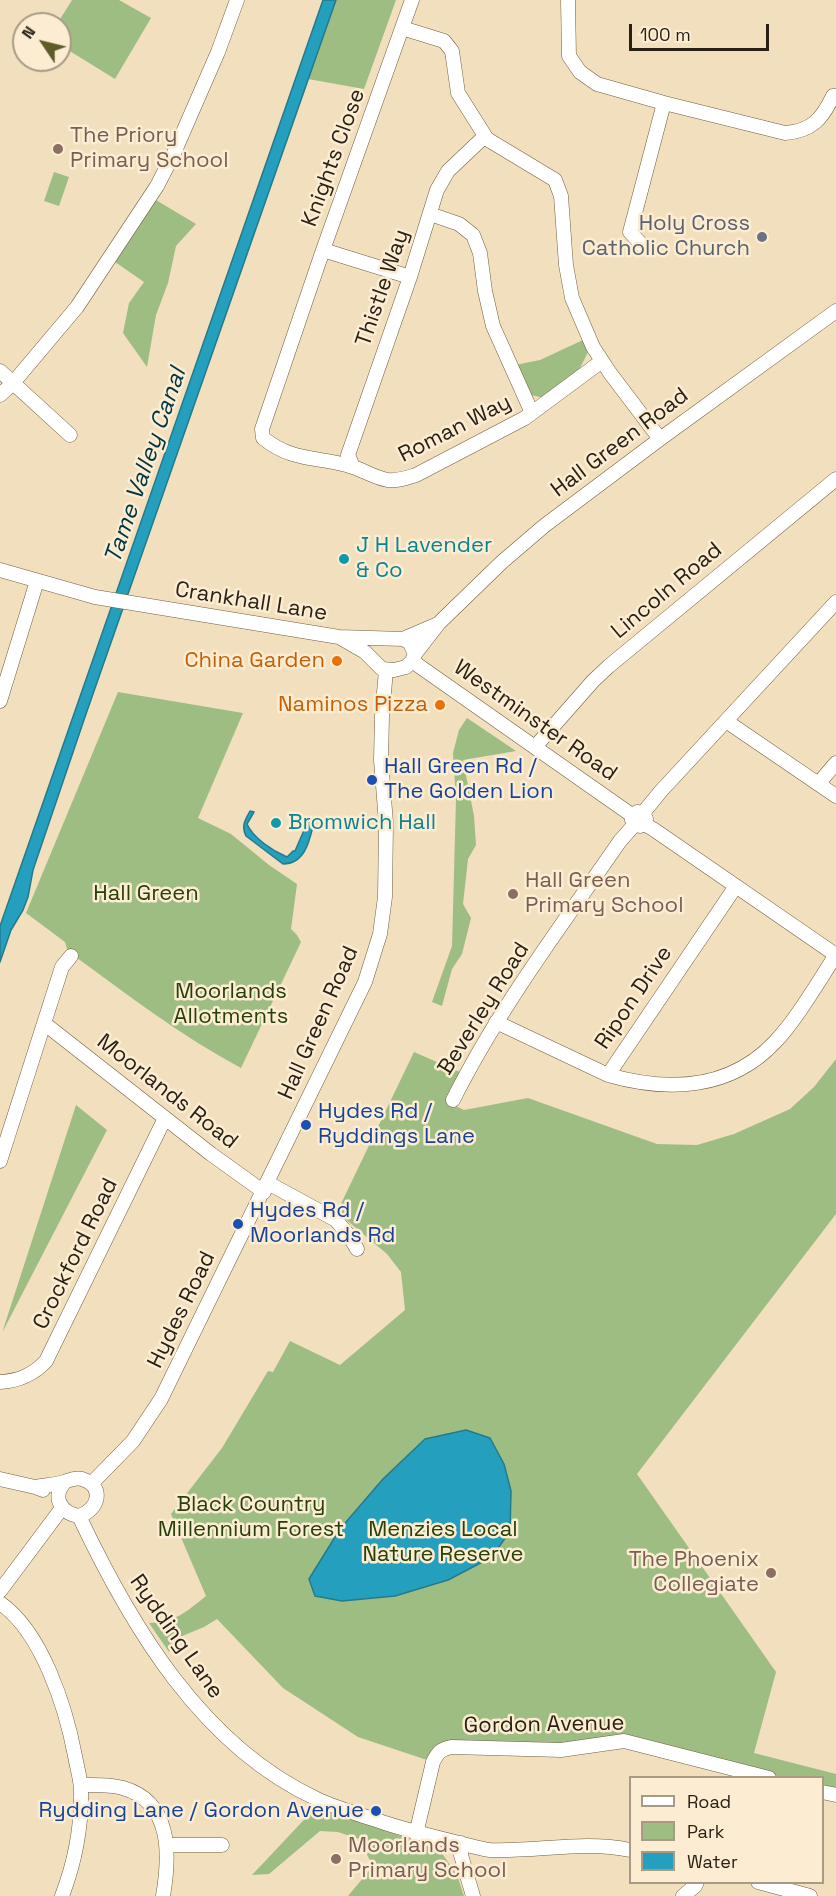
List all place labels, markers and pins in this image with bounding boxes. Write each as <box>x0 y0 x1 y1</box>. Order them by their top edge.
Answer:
place label: The Priory Primary School <box>70 123 229 174</box>
marker: The Priory Primary School <box>51 142 65 156</box>
place label: Holy Cross Catholic Church <box>582 211 750 262</box>
marker: Holy Cross Catholic Church <box>755 230 769 244</box>
place label: J H Lavender & Co <box>356 533 492 584</box>
marker: J H Lavender & Co <box>337 552 351 566</box>
place label: China Garden <box>184 648 325 674</box>
marker: China Garden <box>330 654 344 668</box>
place label: Naminos Pizza <box>278 692 428 718</box>
marker: Naminos Pizza <box>433 698 447 712</box>
place label: Hall Green Rd / The Golden Lion <box>384 754 553 806</box>
marker: Hall Green Rd / The Golden Lion <box>365 773 379 787</box>
place label: Bromwich Hall <box>288 810 436 836</box>
marker: Bromwich Hall <box>269 816 283 830</box>
place label: Hall Green Primary School <box>525 868 684 920</box>
marker: Hall Green Primary School <box>506 887 520 901</box>
place label: Hydes Rd / Ryddings Lane <box>318 1099 475 1150</box>
marker: Hydes Rd / Ryddings Lane <box>299 1118 313 1132</box>
place label: Hydes Rd / Moorlands Rd <box>250 1198 396 1250</box>
marker: Hydes Rd / Moorlands Rd <box>231 1217 245 1231</box>
place label: The Phoenix Collegiate <box>629 1547 759 1598</box>
marker: The Phoenix Collegiate <box>764 1566 778 1580</box>
place label: Rydding Lane / Gordon Avenue <box>38 1798 364 1824</box>
marker: Rydding Lane / Gordon Avenue <box>369 1804 383 1818</box>
place label: Moorlands Primary School <box>348 1833 507 1885</box>
marker: Moorlands Primary School <box>329 1852 343 1866</box>

